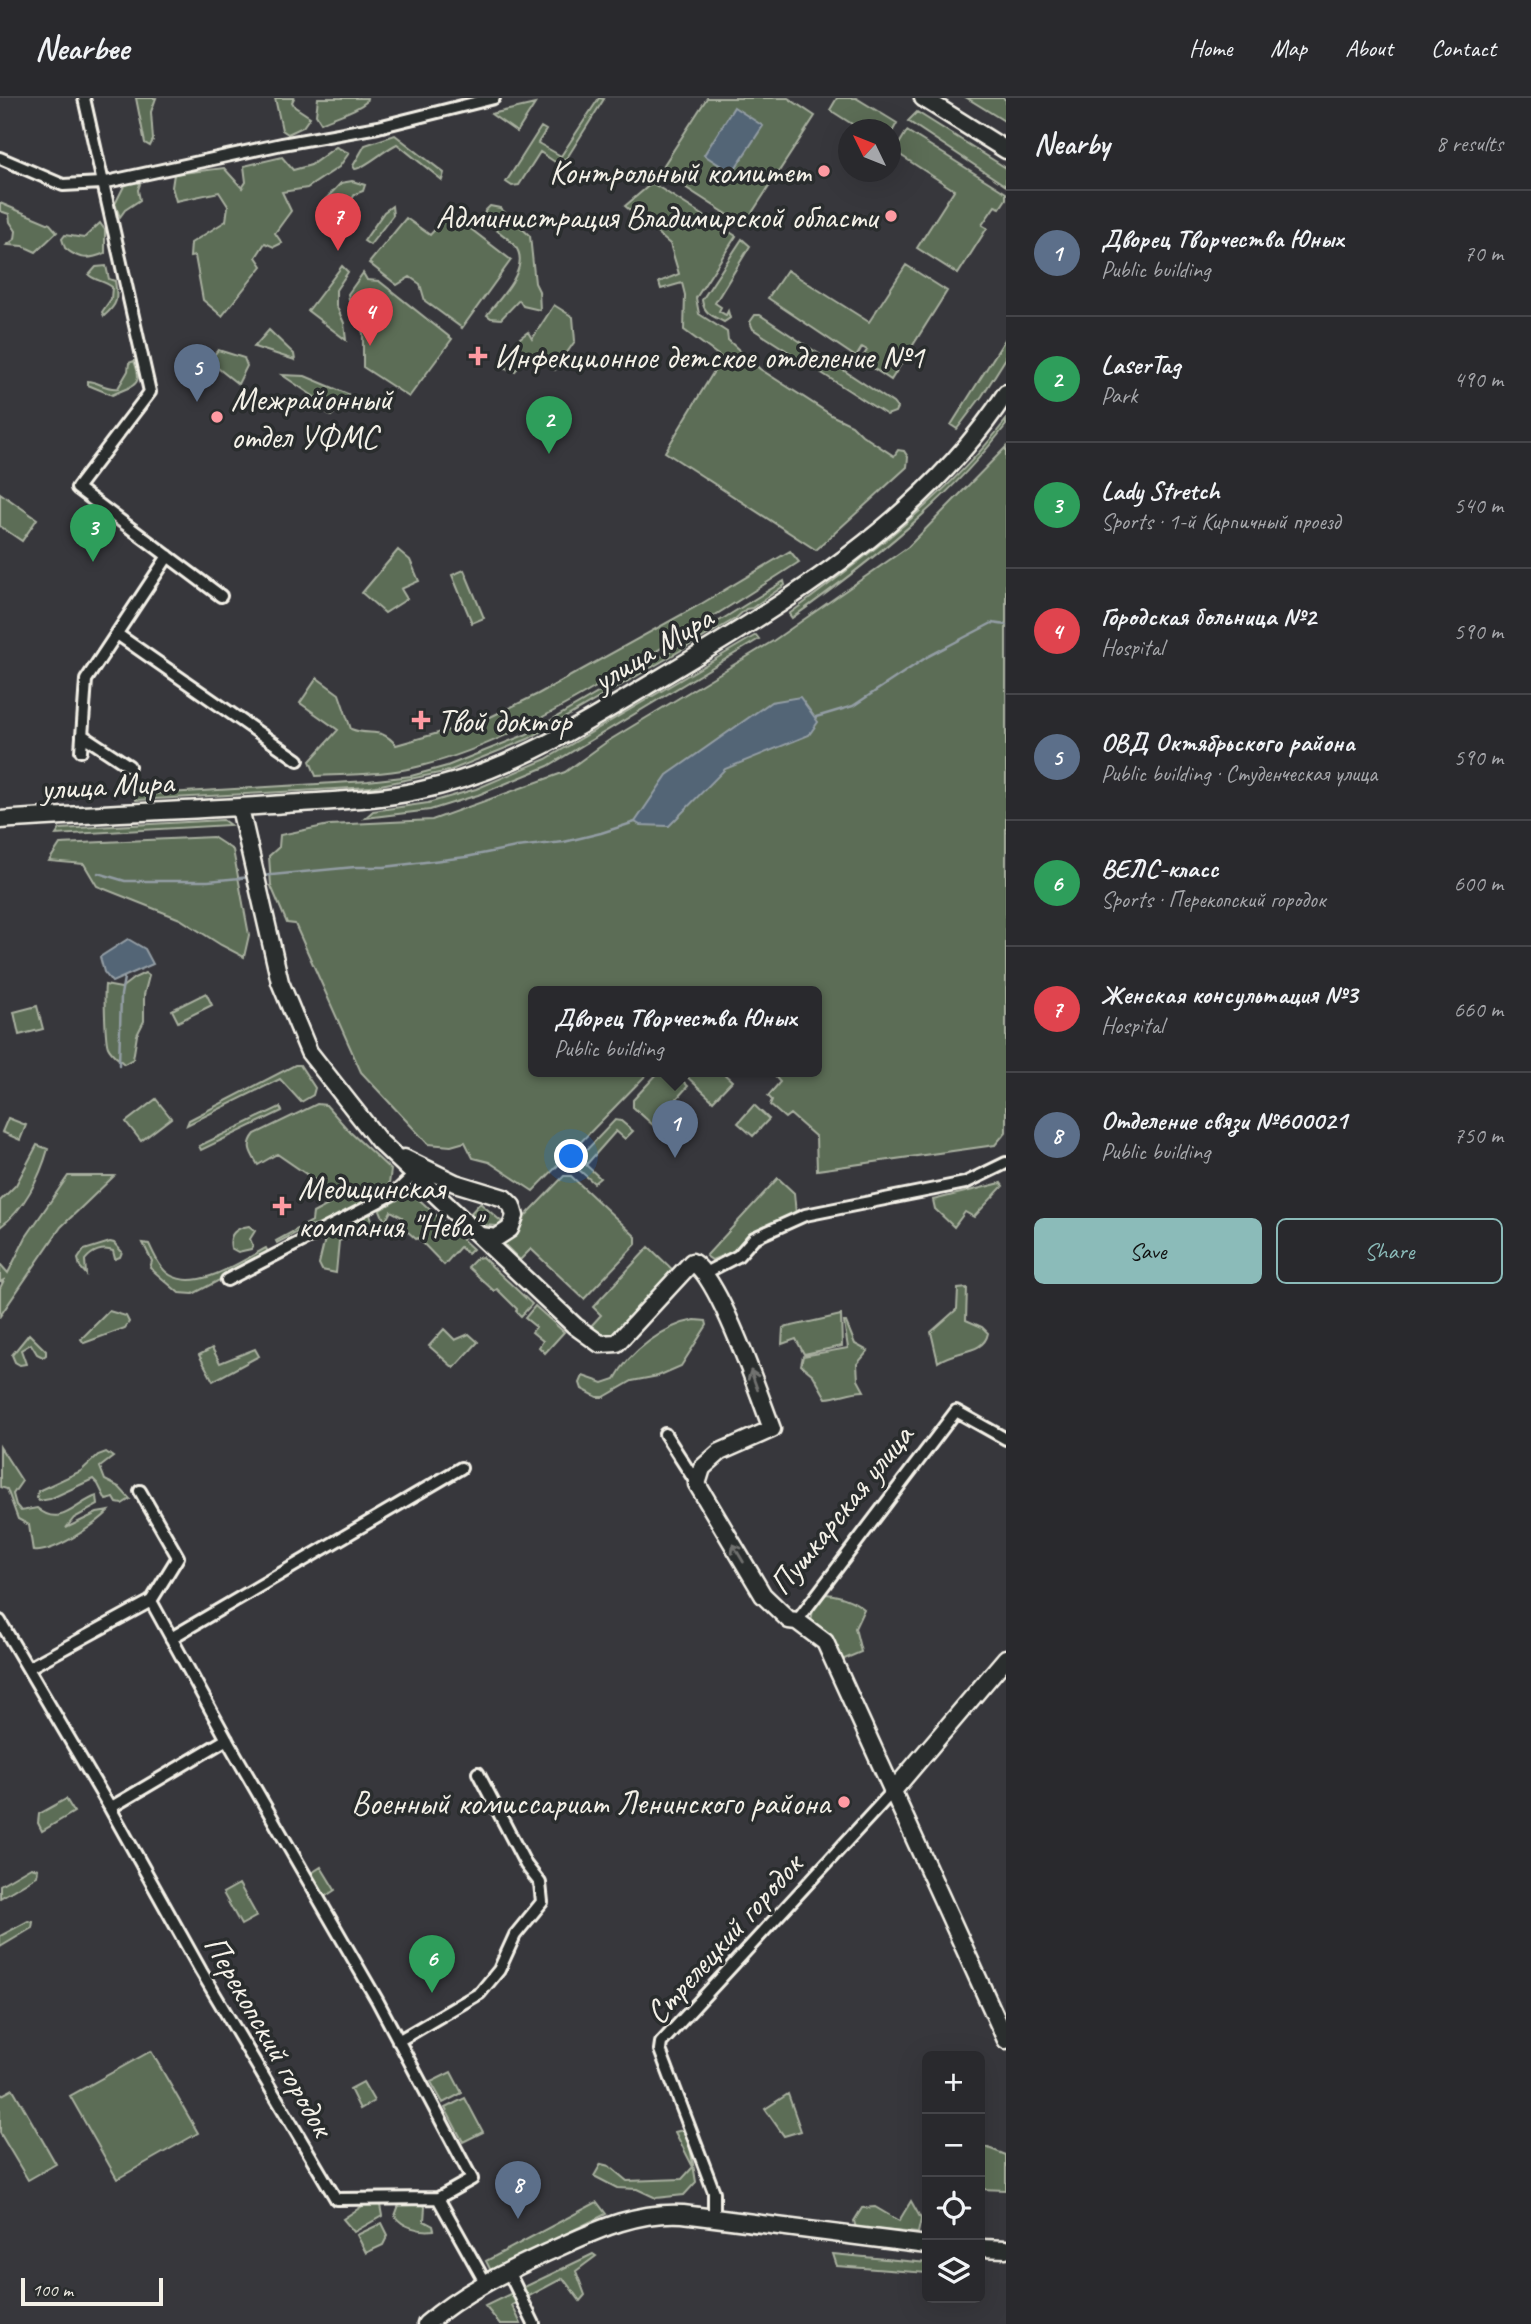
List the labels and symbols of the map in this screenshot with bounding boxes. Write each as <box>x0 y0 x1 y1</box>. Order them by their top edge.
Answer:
north arrow <box>838 119 901 182</box>
place label: Контрольный комитет <box>549 151 812 193</box>
marker: Контрольный комитет <box>816 163 832 179</box>
pin: 7 <box>315 193 361 251</box>
place label: Администрация Владимирской области <box>436 196 880 238</box>
marker: Администрация Владимирской области <box>883 208 899 224</box>
pin: 4 <box>347 288 393 346</box>
place label: Инфекционное детское отделение №1 <box>494 336 926 378</box>
pin: 5 <box>174 344 220 402</box>
marker: Инфекционное детское отделение №1 <box>468 346 488 366</box>
place label: Межрайонный отдел УФМС <box>231 378 395 458</box>
pin: 2 <box>526 396 572 454</box>
marker: Межрайонный отдел УФМС <box>209 409 225 425</box>
pin: 3 <box>70 504 116 562</box>
street label: улица Мира <box>583 596 722 702</box>
place label: Твой доктор <box>437 700 573 742</box>
marker: Твой доктор <box>411 710 431 730</box>
street label: улица Мира <box>38 760 176 810</box>
pin: 1 <box>652 1100 698 1158</box>
your location <box>554 1139 588 1173</box>
place label: Медицинская компания "Нева" <box>298 1167 486 1247</box>
marker: Медицинская компания "Нева" <box>272 1196 292 1216</box>
one-way arrow <box>747 1369 759 1391</box>
street label: Пушкарская улица <box>759 1414 924 1603</box>
one-way arrow <box>731 1543 744 1564</box>
place label: Военный комиссариат Ленинского района <box>351 1782 832 1824</box>
marker: Военный комиссариат Ленинского района <box>836 1794 852 1810</box>
street label: Стрелецкий городок <box>636 1842 813 2033</box>
street label: Перекопский городок <box>195 1927 345 2146</box>
pin: 6 <box>409 1935 455 1993</box>
pin: 8 <box>495 2161 541 2219</box>
scale bar <box>21 2275 163 2307</box>

